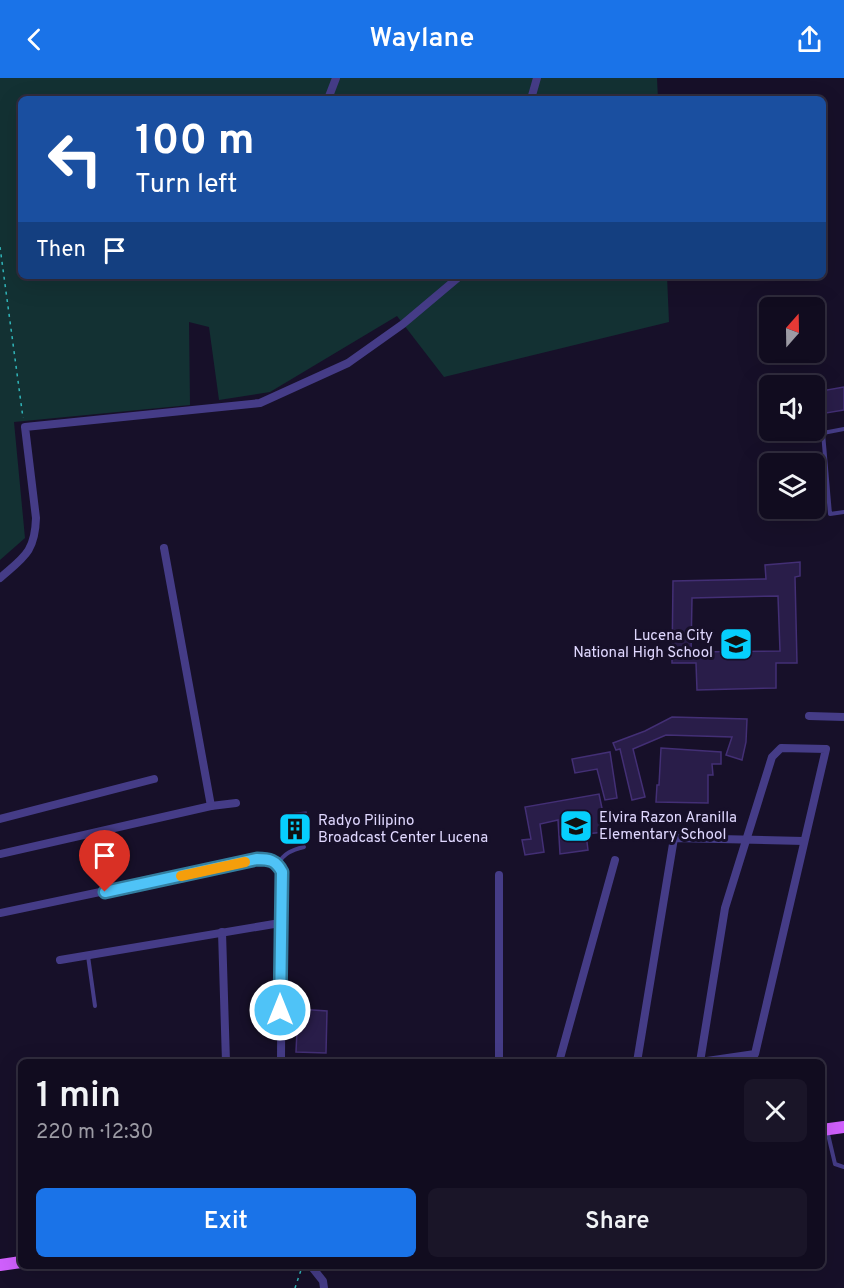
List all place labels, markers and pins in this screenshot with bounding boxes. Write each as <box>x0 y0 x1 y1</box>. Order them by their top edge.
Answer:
school or university icon: Lucena City National High School <box>718 626 754 662</box>
place label: Lucena City National High School <box>573 627 713 663</box>
school or university icon: Elvira Razon Aranilla Elementary School <box>558 808 594 844</box>
place label: Elvira Razon Aranilla Elementary School <box>599 809 737 845</box>
building icon: Radyo Pilipino Broadcast Center Lucena <box>277 811 313 847</box>
place label: Radyo Pilipino Broadcast Center Lucena <box>318 812 488 848</box>
pin <box>79 830 130 892</box>

